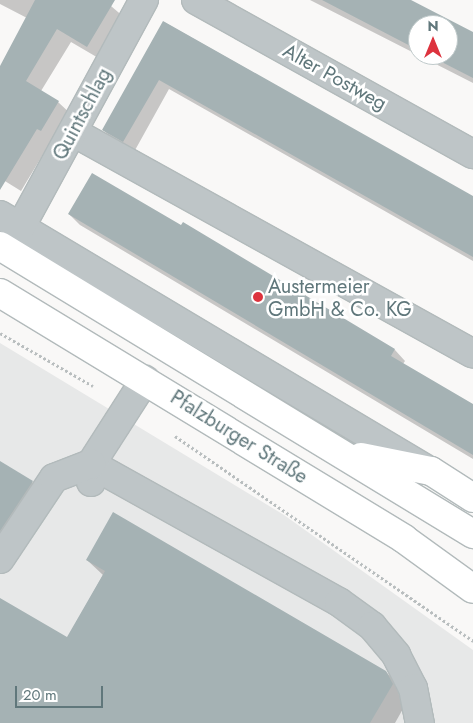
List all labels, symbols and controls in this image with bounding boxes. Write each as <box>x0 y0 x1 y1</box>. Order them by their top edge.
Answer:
north arrow <box>408 15 458 65</box>
text: N <box>427 16 439 36</box>
street label: Alter Postweg <box>279 39 391 115</box>
street label: Quintschlag <box>48 64 116 164</box>
place label: Austermeier GmbH & Co. KG <box>268 274 412 321</box>
marker: Austermeier GmbH & Co. KG <box>252 291 264 303</box>
street label: Pfalzburger Straße <box>166 385 312 489</box>
scale bar <box>18 676 105 708</box>
text: 20 m <box>23 684 57 706</box>

